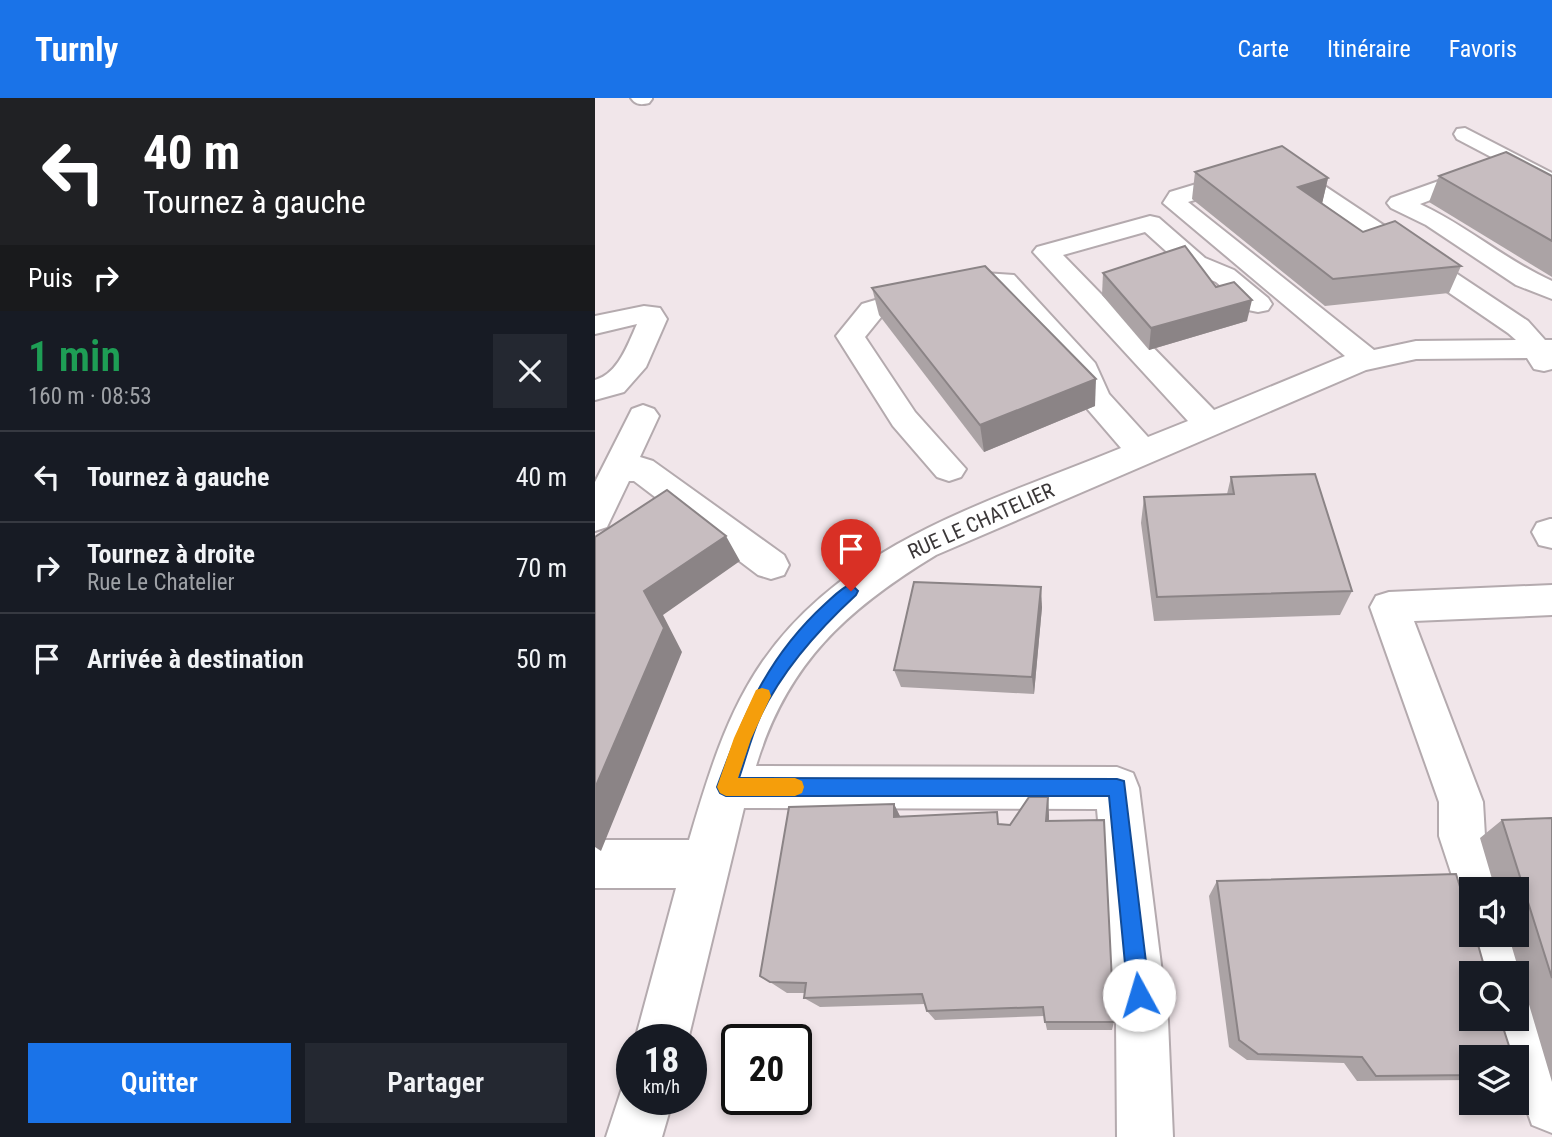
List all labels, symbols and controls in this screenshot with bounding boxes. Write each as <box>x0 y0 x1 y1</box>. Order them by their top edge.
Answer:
text: Turnly <box>35 30 118 69</box>
text: Carte <box>1238 35 1289 63</box>
text: Itinéraire <box>1327 35 1411 63</box>
text: Favoris <box>1449 35 1517 63</box>
text: 40 m <box>143 124 240 181</box>
icon: left <box>28 126 119 217</box>
text: Tournez à gauche <box>143 183 366 221</box>
icon: right <box>87 259 125 297</box>
text: Puis <box>28 263 73 293</box>
text: 1 min <box>28 332 121 381</box>
button: close <box>493 334 567 408</box>
text: 160 m · 08:53 <box>28 383 152 410</box>
icon: left <box>28 458 66 496</box>
text: Tournez à gauche <box>87 462 269 492</box>
text: 40 m <box>516 462 567 492</box>
street label: RUE LE CHATELIER <box>904 478 1058 564</box>
pin <box>821 519 881 591</box>
icon: arrive <box>832 530 870 568</box>
text: Tournez à droite <box>87 539 255 569</box>
icon: right <box>28 549 66 587</box>
text: 70 m <box>516 553 567 583</box>
text: Rue Le Chatelier <box>87 569 234 596</box>
icon: arrive <box>28 640 66 678</box>
text: Arrivée à destination <box>87 644 304 674</box>
text: 50 m <box>516 644 567 674</box>
map controls <box>1459 877 1529 1115</box>
button: sound <box>1459 877 1529 947</box>
position arrow <box>1102 958 1176 1032</box>
button: search <box>1459 961 1529 1031</box>
speed limit sign: 20 <box>721 1024 812 1115</box>
text: 18 <box>644 1040 679 1081</box>
button: Quitter <box>28 1043 291 1123</box>
button: Partager <box>305 1043 567 1123</box>
button: layers <box>1459 1045 1529 1115</box>
text: km/h <box>643 1076 680 1097</box>

